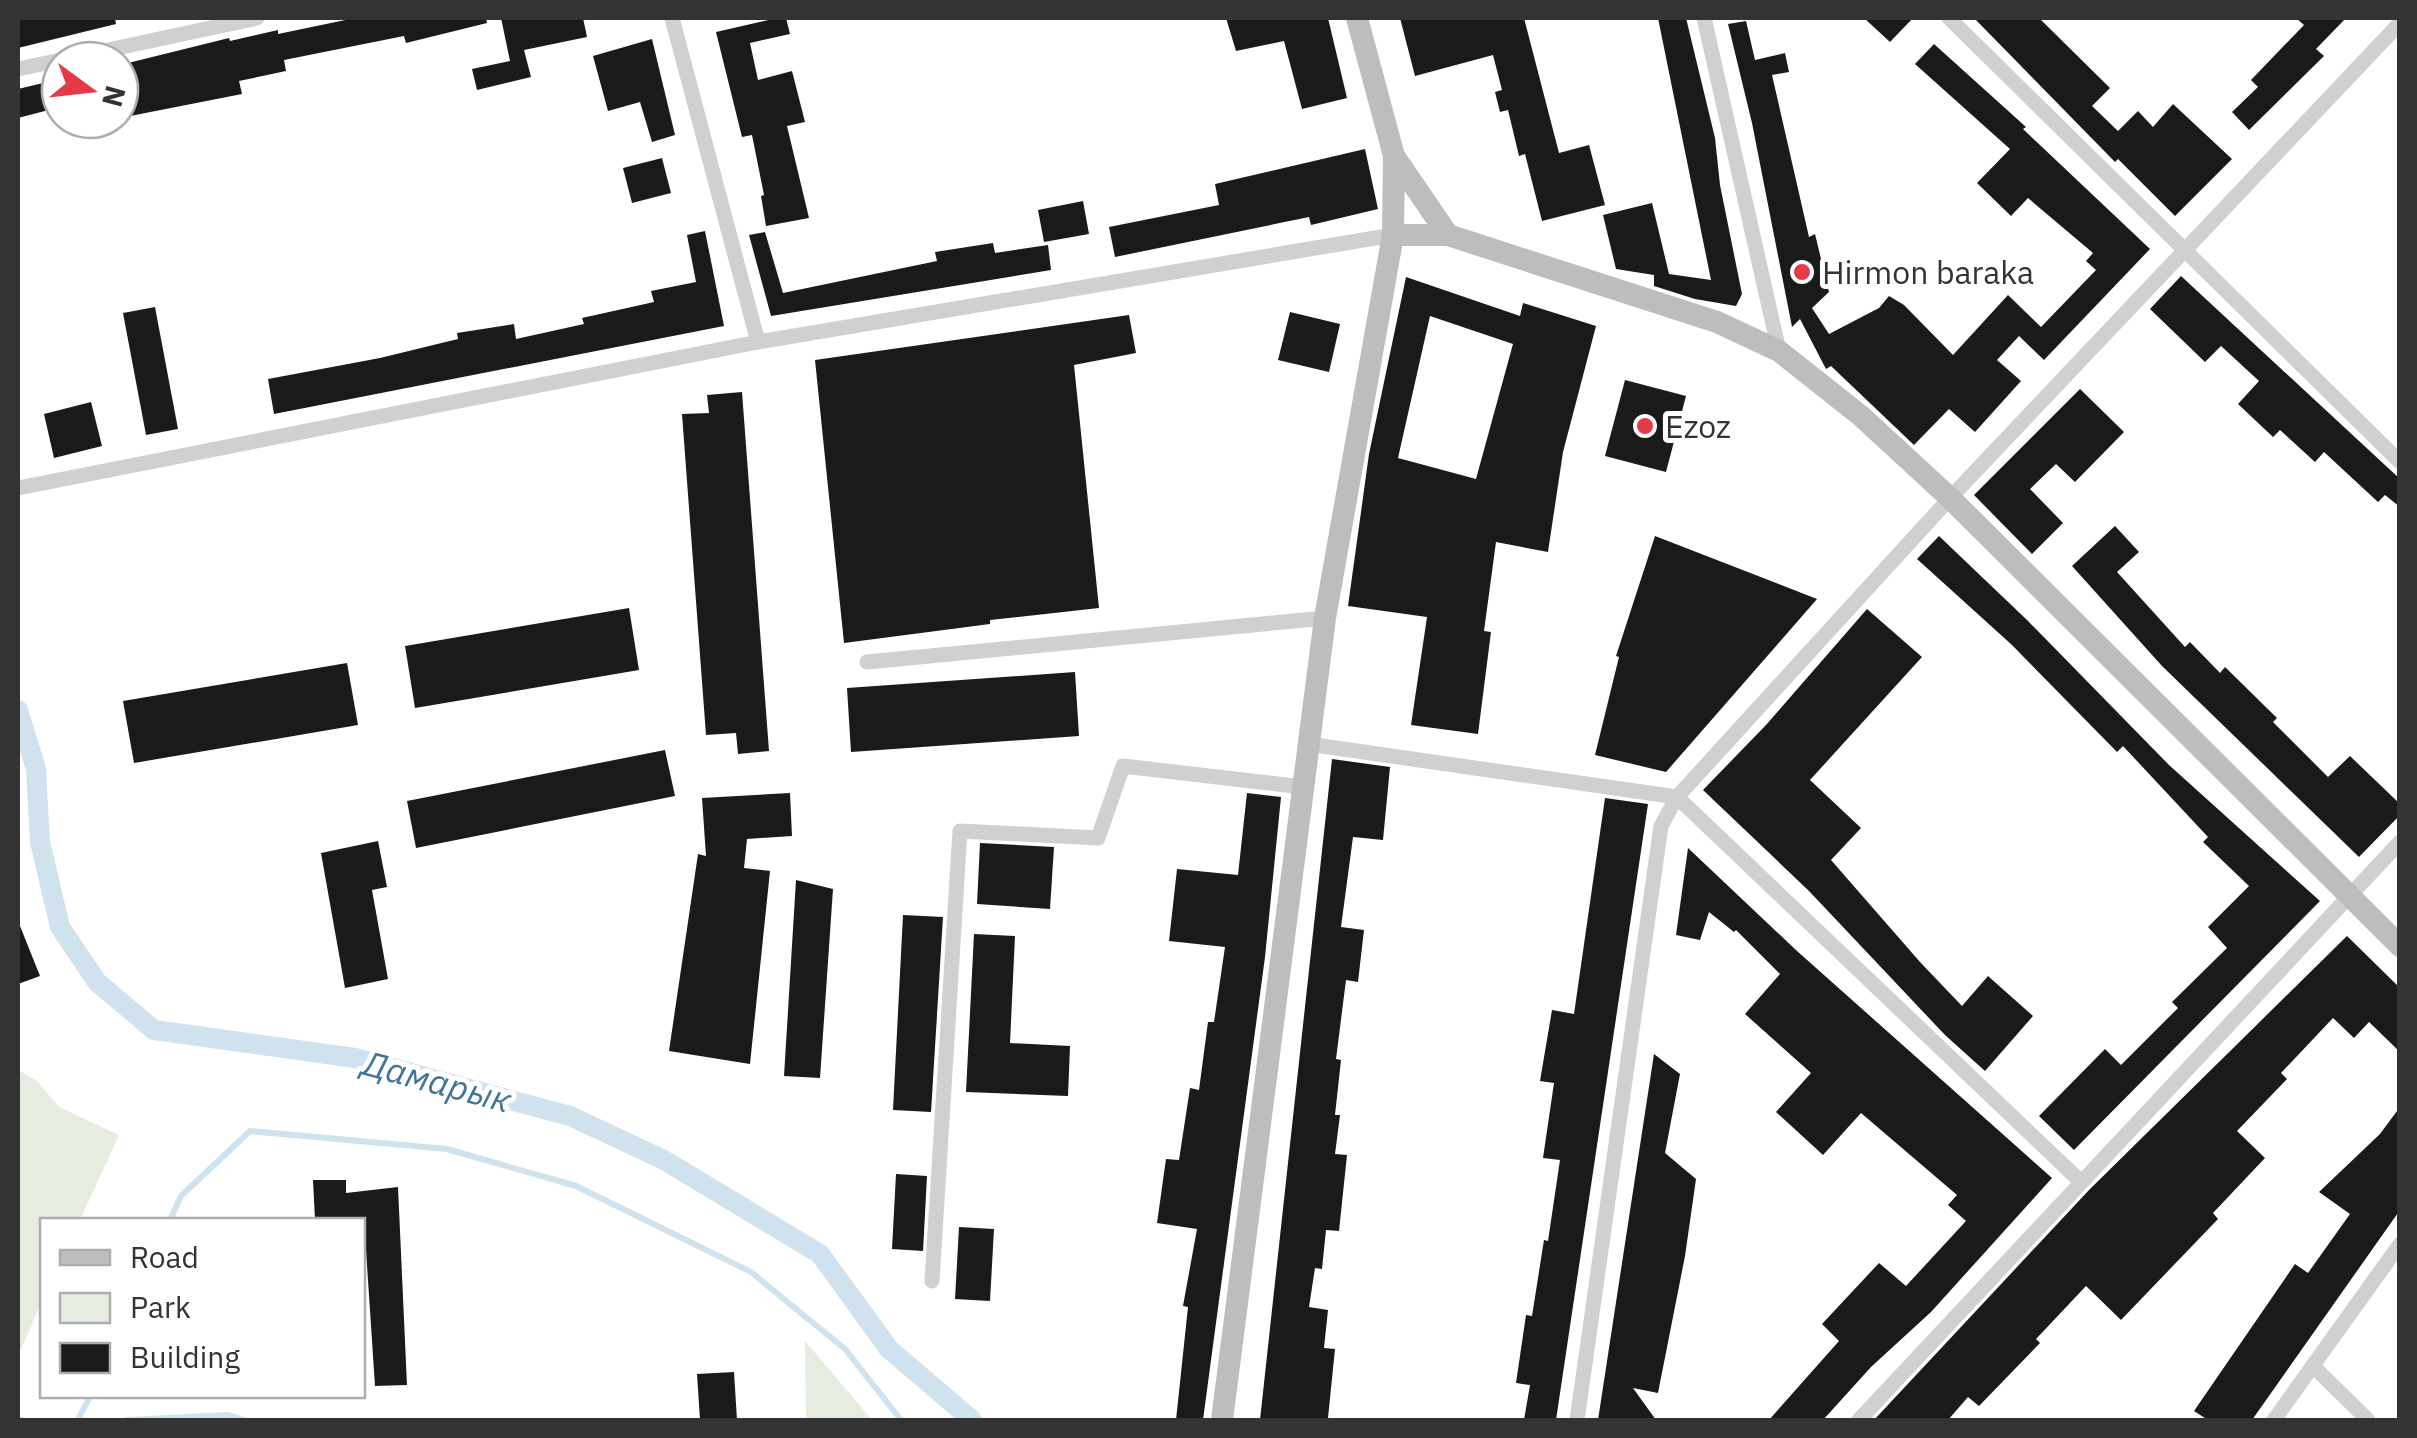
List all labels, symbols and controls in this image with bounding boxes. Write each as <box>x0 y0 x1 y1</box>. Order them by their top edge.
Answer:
north arrow <box>40 40 140 140</box>
text: N <box>94 82 135 111</box>
place label: Hirmon baraka <box>1822 251 2034 293</box>
marker: Hirmon baraka <box>1791 261 1813 283</box>
place label: Ezoz <box>1665 405 1731 447</box>
marker: Ezoz <box>1634 415 1656 437</box>
water label: Дамарык <box>355 1038 517 1123</box>
legend <box>40 1218 365 1398</box>
text: Road <box>130 1237 199 1276</box>
text: Park <box>130 1287 191 1326</box>
text: Building <box>130 1337 240 1376</box>

